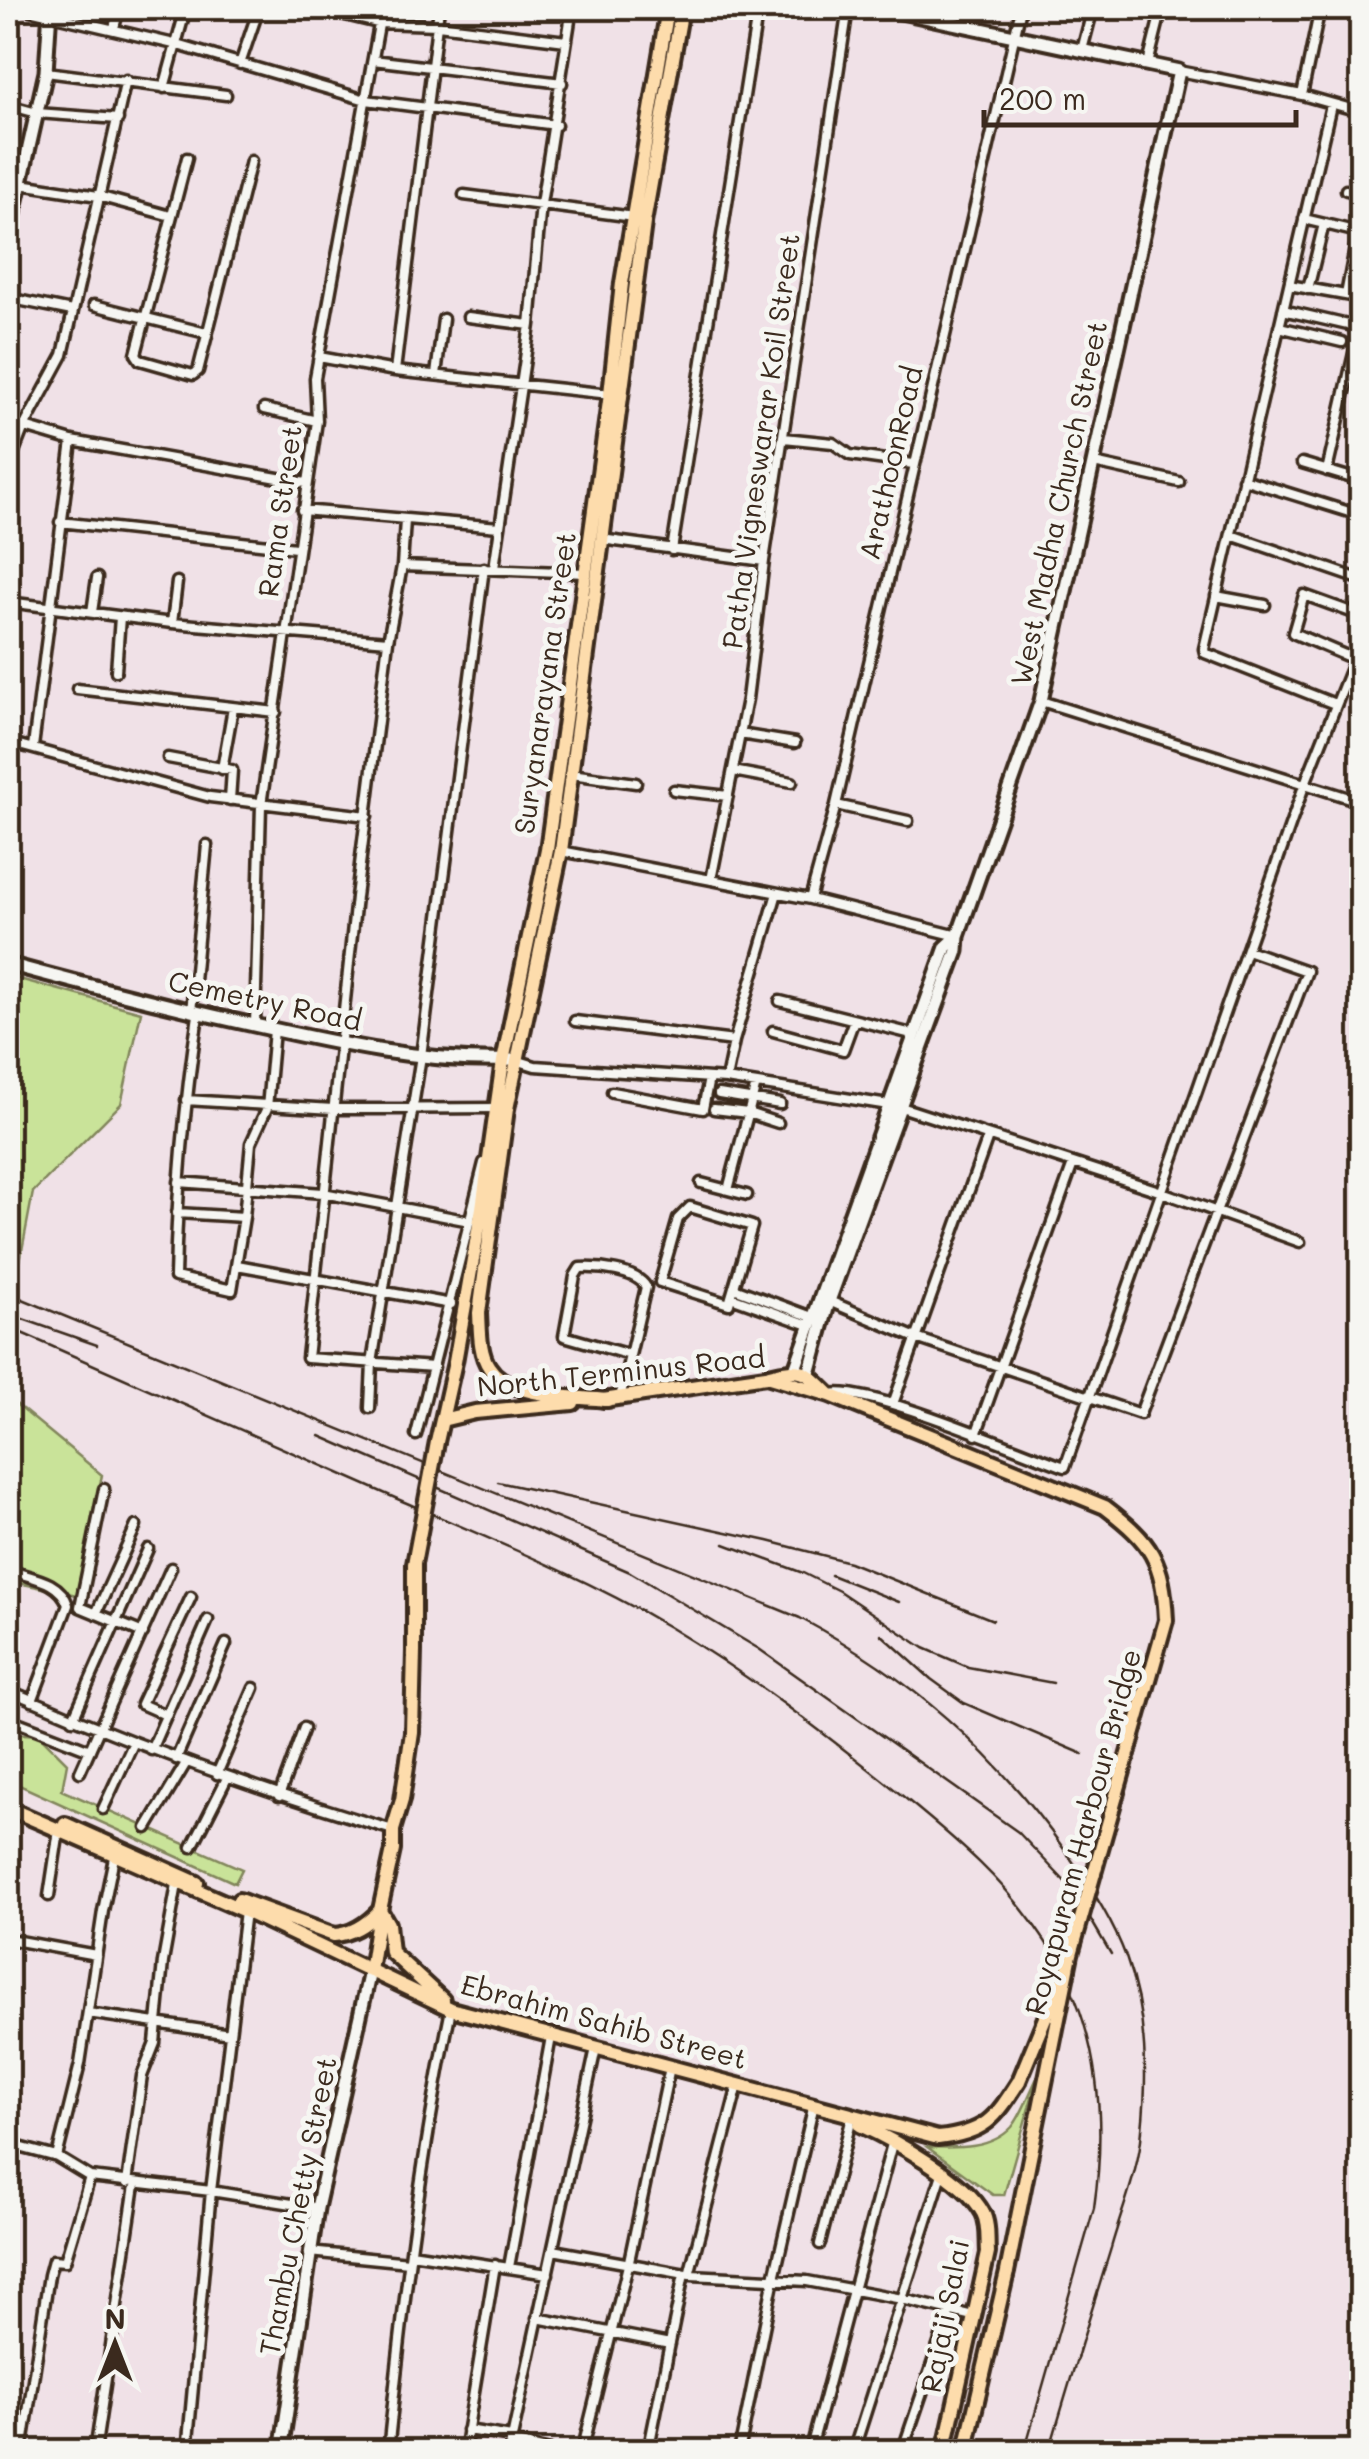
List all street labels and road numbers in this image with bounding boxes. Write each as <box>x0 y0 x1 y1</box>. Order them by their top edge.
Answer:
street label: Patha Vigneswarar Koil Street <box>713 231 807 651</box>
street label: West Madha Church Street <box>1002 317 1114 688</box>
street label: ArathoonRoad <box>850 363 930 563</box>
street label: Rama Street <box>249 423 309 599</box>
street label: Suryanarayana Street <box>505 529 583 836</box>
street label: Cemetry Road <box>165 962 365 1038</box>
street label: North Terminus Road <box>475 1338 767 1404</box>
street label: Royapuram Harbour Bridge <box>1016 1645 1148 2019</box>
street label: Ebrahim Sahib Street <box>457 1966 751 2077</box>
street label: Thambu Chetty Street <box>250 2053 344 2358</box>
street label: Rajaji Salai <box>912 2236 977 2396</box>

